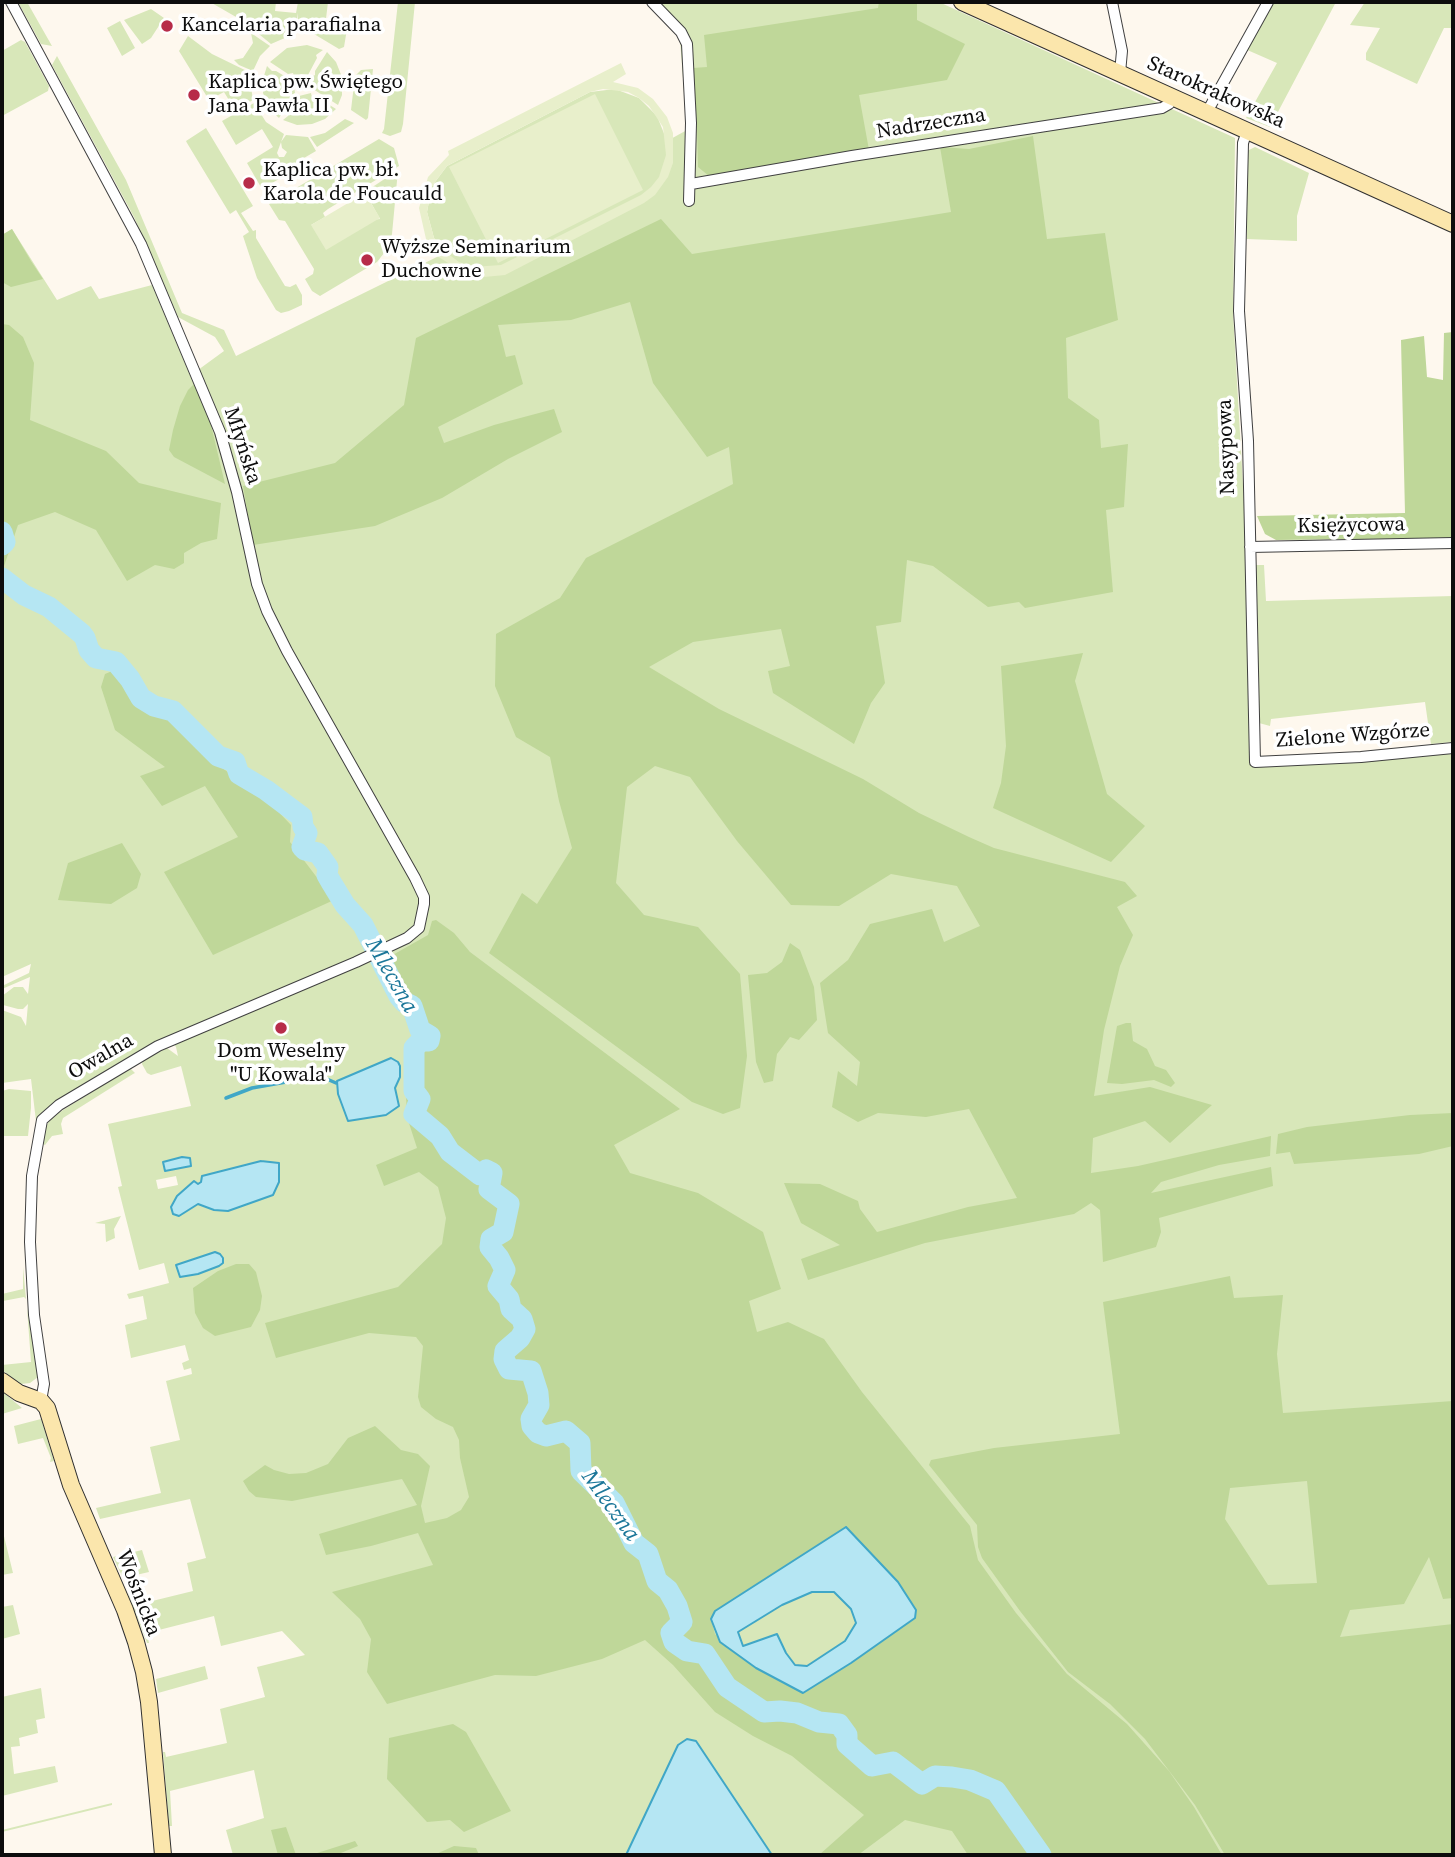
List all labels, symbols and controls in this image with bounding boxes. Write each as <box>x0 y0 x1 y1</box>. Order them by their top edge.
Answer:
place label: Kancelaria parafialna <box>181 13 381 39</box>
marker: Kancelaria parafialna <box>159 18 175 34</box>
street label: Starokrakowska <box>1143 51 1289 135</box>
place label: Kaplica pw. Świętego Jana Pawła II <box>208 70 403 120</box>
marker: Kaplica pw. Świętego Jana Pawła II <box>186 87 202 103</box>
street label: Nadrzeczna <box>875 103 987 145</box>
place label: Kaplica pw. bł. Karola de Foucauld <box>263 158 443 208</box>
marker: Kaplica pw. bł. Karola de Foucauld <box>241 175 257 191</box>
place label: Wyższe Seminarium Duchowne <box>381 235 571 285</box>
marker: Wyższe Seminarium Duchowne <box>359 252 375 268</box>
street label: Nasypowa <box>1213 399 1241 495</box>
street label: Młyńska <box>218 404 266 488</box>
street label: Księżycowa <box>1297 512 1405 540</box>
street label: Zielone Wzgórze <box>1275 718 1431 754</box>
water label: Mleczna <box>359 934 423 1018</box>
marker: Dom Weselny "U Kowala" <box>273 1020 289 1036</box>
street label: Owalna <box>64 1028 138 1086</box>
place label: Dom Weselny "U Kowala" <box>217 1039 345 1089</box>
water label: Mleczna <box>575 1465 645 1547</box>
street label: Wośnicka <box>110 1546 166 1640</box>

